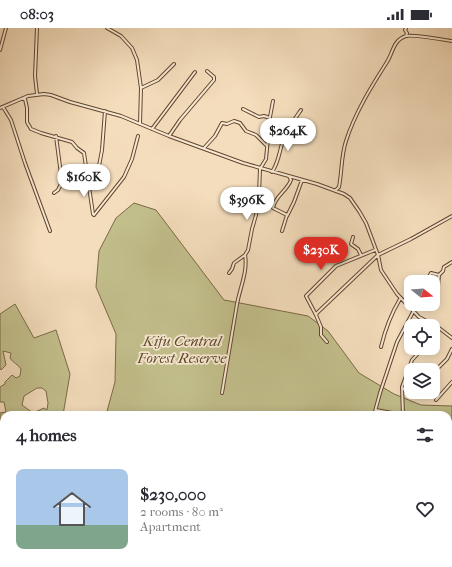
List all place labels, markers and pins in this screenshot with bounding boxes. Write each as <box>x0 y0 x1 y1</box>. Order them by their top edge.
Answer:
pin: $264K <box>260 118 316 152</box>
pin: $160K <box>56 164 112 198</box>
pin: $396K <box>219 187 275 221</box>
pin: $230K <box>293 237 349 271</box>

